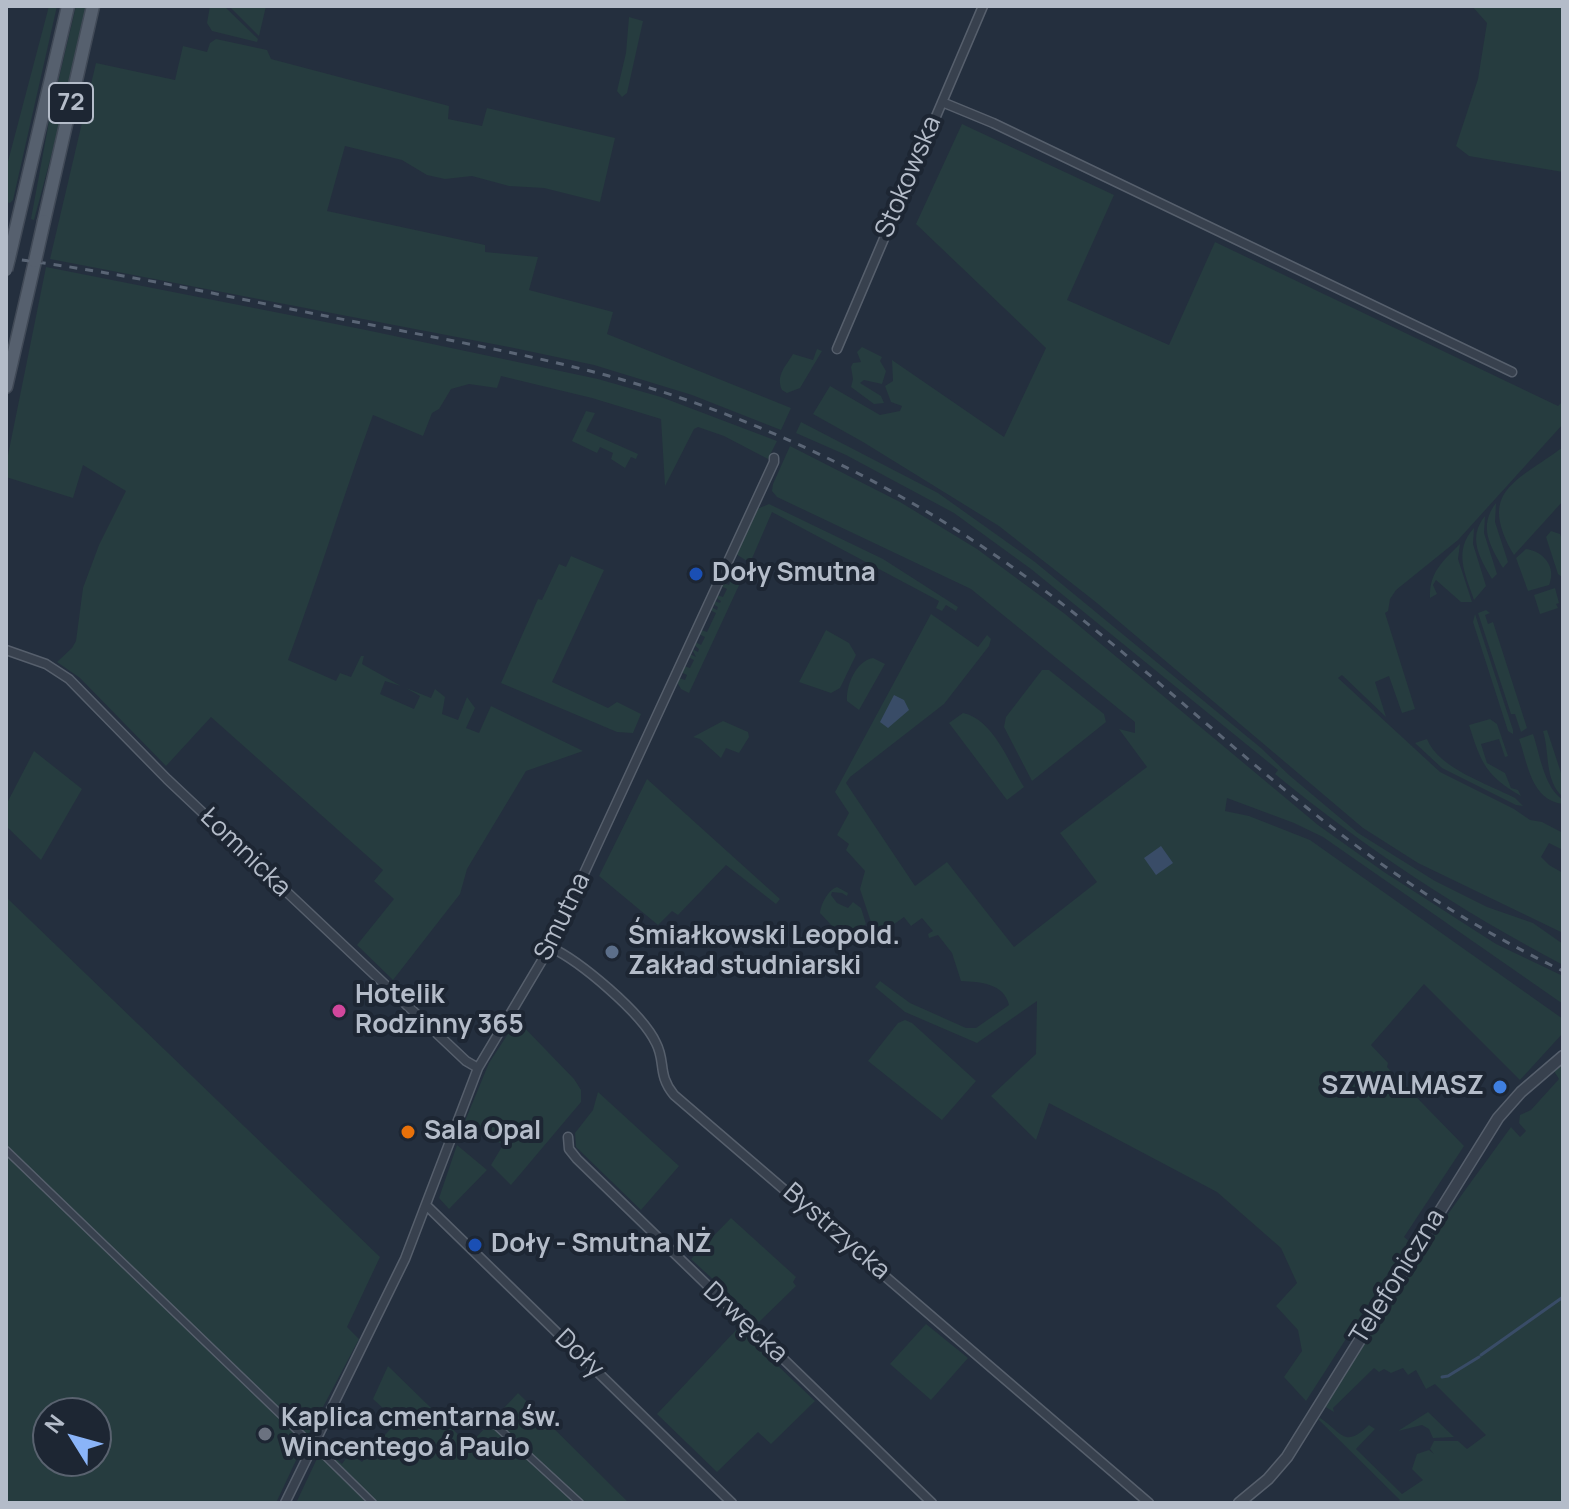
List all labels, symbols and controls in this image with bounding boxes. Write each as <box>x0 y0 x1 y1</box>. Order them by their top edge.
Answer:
road number: 72 <box>49 83 93 123</box>
street label: Stokowska <box>869 111 949 243</box>
place label: Doły Smutna <box>712 558 876 590</box>
marker: Doły Smutna <box>687 565 705 583</box>
street label: Łomnicka <box>193 802 297 904</box>
street label: Smutna <box>528 868 598 966</box>
place label: Śmiałkowski Leopold. Zakład studniarski <box>628 921 900 982</box>
marker: Śmiałkowski Leopold. Zakład studniarski <box>603 943 621 961</box>
place label: Hotelik Rodzinny 365 <box>355 980 524 1042</box>
marker: Hotelik Rodzinny 365 <box>330 1002 348 1020</box>
place label: SZWALMASZ <box>1321 1071 1484 1103</box>
marker: SZWALMASZ <box>1491 1078 1509 1096</box>
place label: Sala Opal <box>424 1116 541 1148</box>
marker: Sala Opal <box>399 1123 417 1141</box>
street label: Bystrzycka <box>776 1177 896 1287</box>
street label: Telefoniczna <box>1344 1204 1452 1350</box>
place label: Doły - Smutna NŻ <box>491 1229 712 1261</box>
marker: Doły - Smutna NŻ <box>466 1236 484 1254</box>
street label: Drwęcka <box>696 1276 794 1370</box>
street label: Doły <box>548 1323 610 1385</box>
north arrow <box>32 1397 112 1477</box>
place label: Kaplica cmentarna św. Wincentego á Paulo <box>281 1403 561 1464</box>
text: N <box>38 1408 71 1439</box>
marker: Kaplica cmentarna św. Wincentego á Paulo <box>256 1425 274 1443</box>

